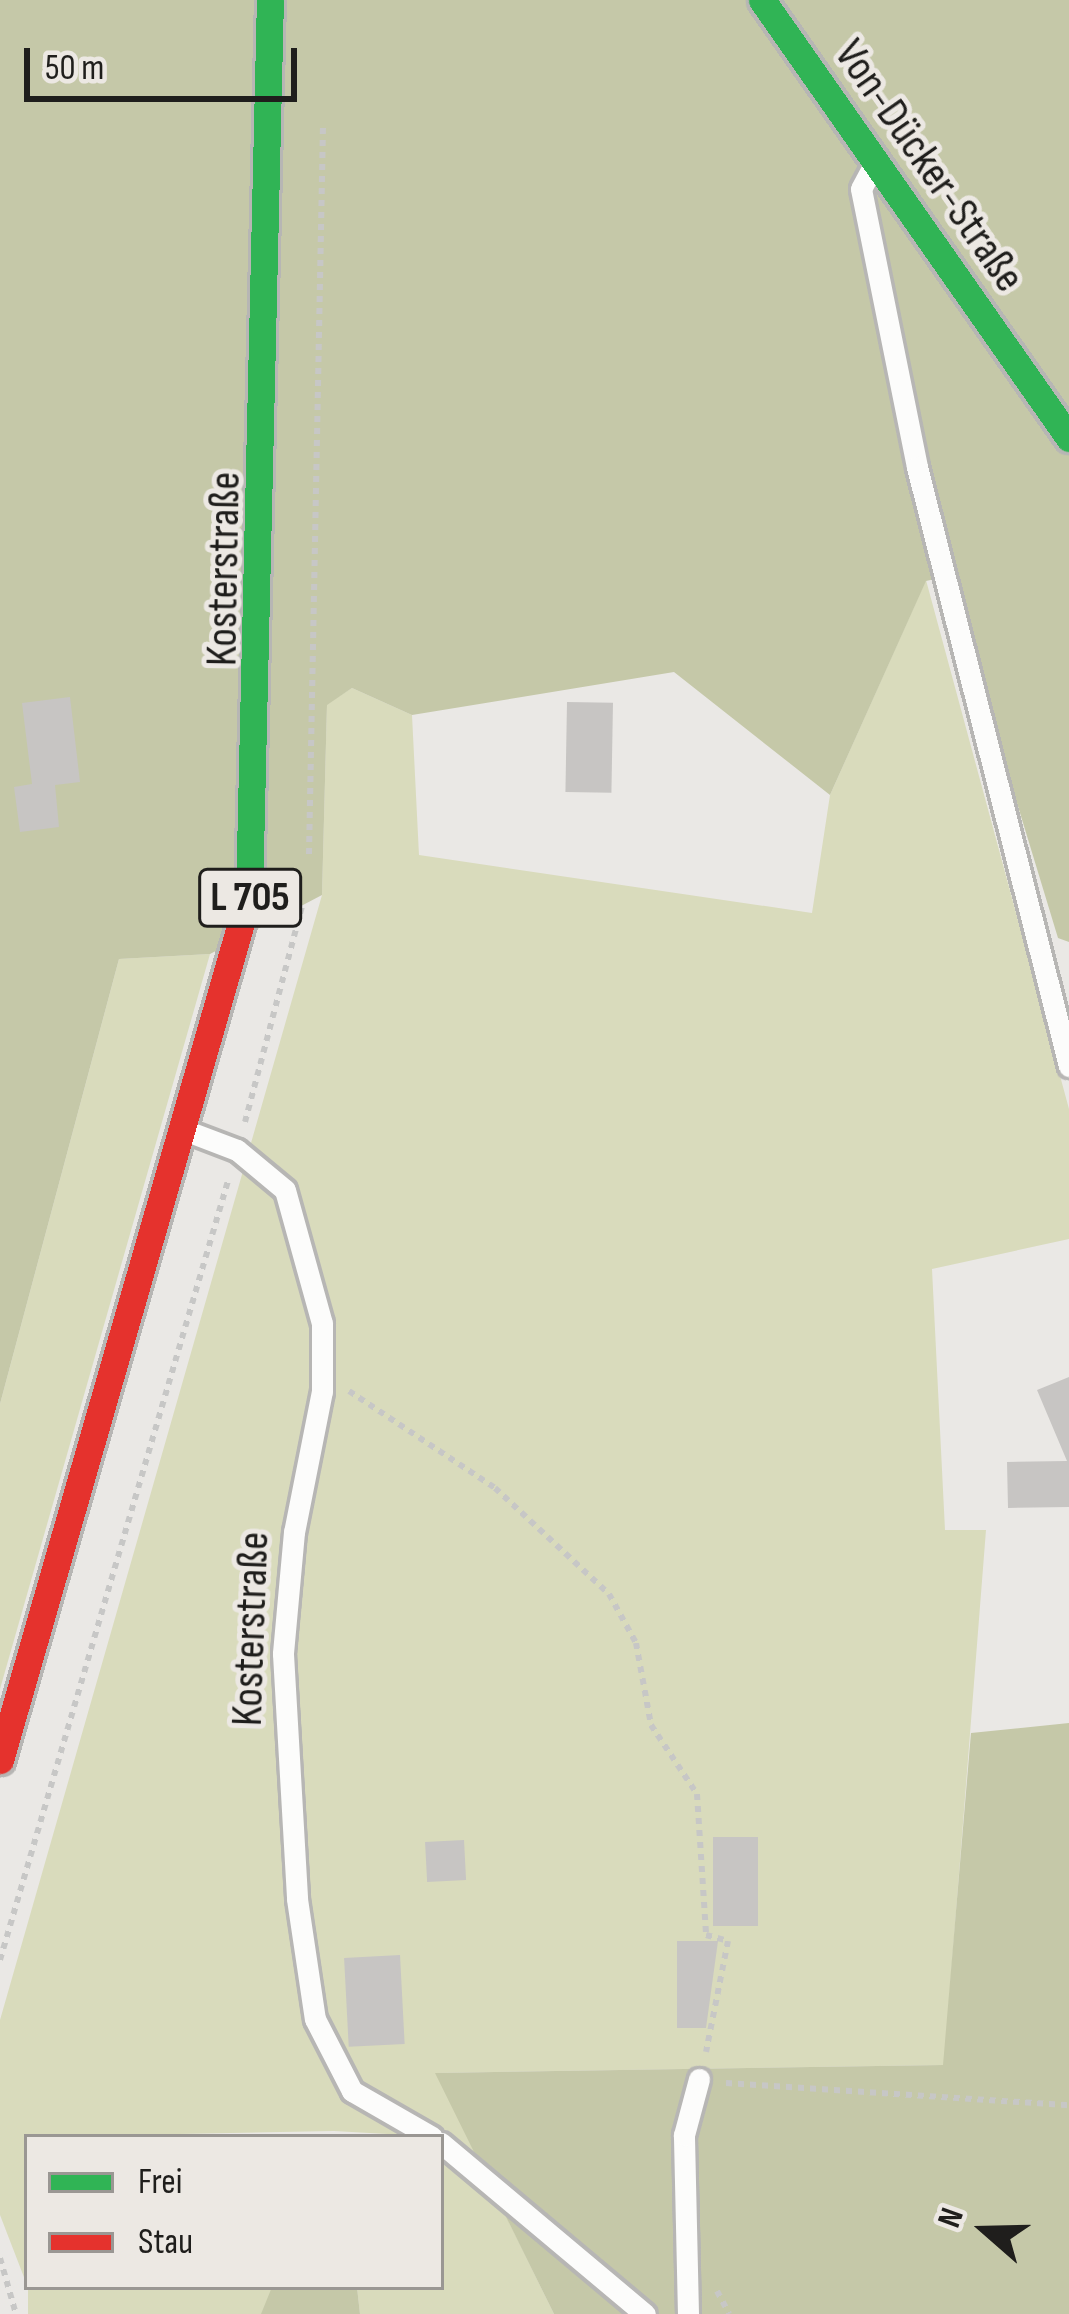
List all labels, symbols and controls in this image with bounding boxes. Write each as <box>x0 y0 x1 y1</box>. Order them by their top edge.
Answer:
scale bar <box>30 24 303 98</box>
street label: Von-Dücker-Straße <box>822 30 1036 302</box>
text: 50 m <box>45 47 104 90</box>
street label: Kosterstraße <box>195 471 253 667</box>
road number: L 705 <box>196 862 304 934</box>
street label: Kosterstraße <box>221 1531 281 1727</box>
legend <box>24 2134 444 2290</box>
text: Frei <box>138 2161 183 2204</box>
north arrow <box>925 2170 1045 2290</box>
text: N <box>929 2203 973 2233</box>
text: Stau <box>138 2221 193 2264</box>

